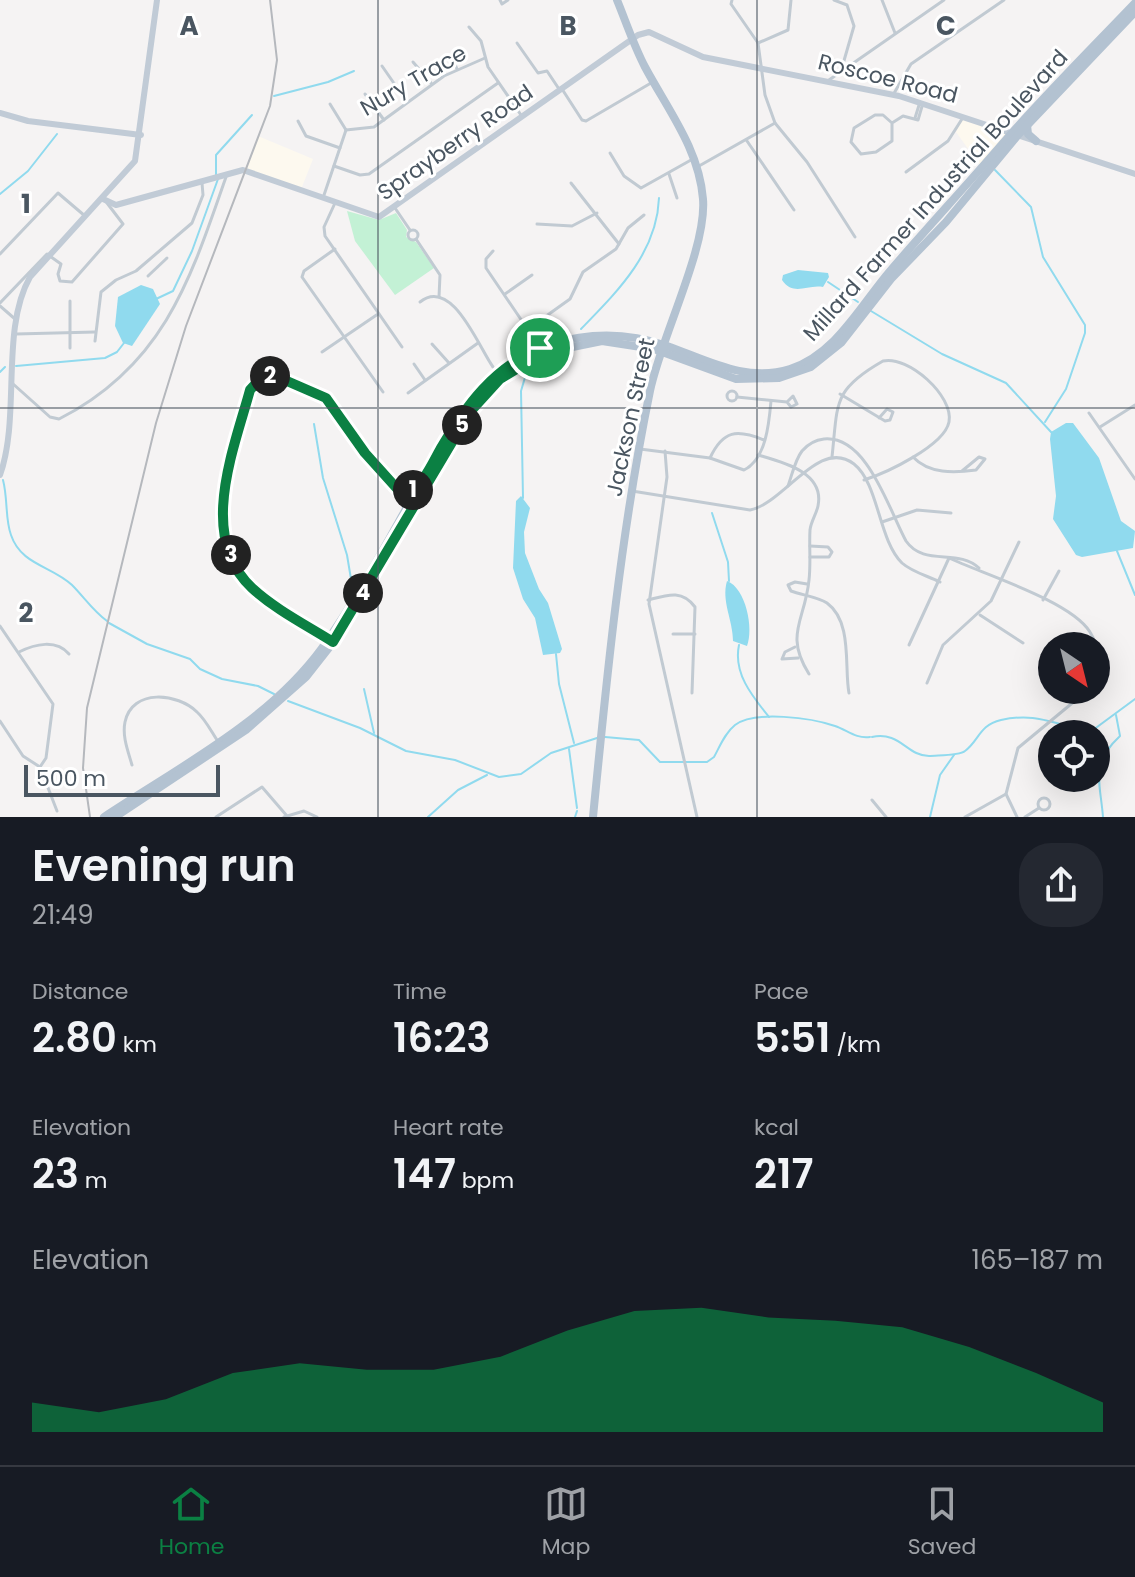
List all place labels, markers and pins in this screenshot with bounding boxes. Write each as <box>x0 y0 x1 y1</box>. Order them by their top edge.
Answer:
pin <box>506 314 574 382</box>
pin: 2 <box>250 356 290 396</box>
pin: 5 <box>442 405 482 445</box>
pin: 1 <box>393 470 433 510</box>
pin: 3 <box>211 535 251 575</box>
pin: 4 <box>343 573 383 613</box>

